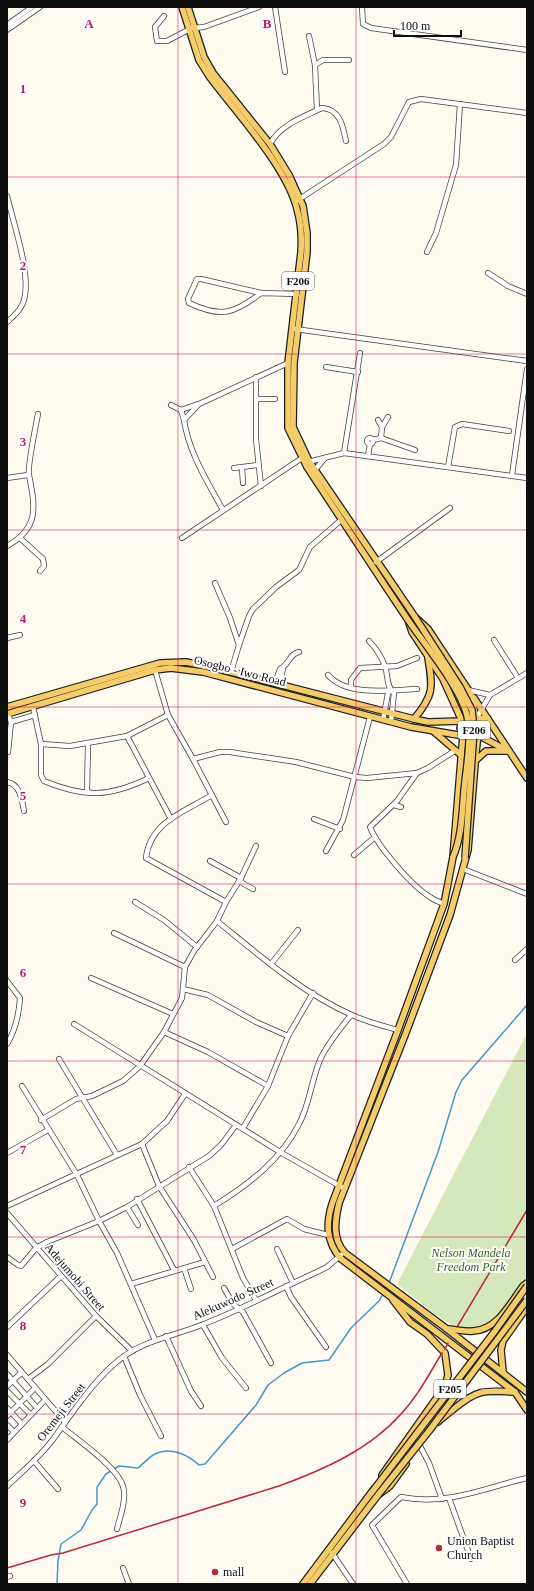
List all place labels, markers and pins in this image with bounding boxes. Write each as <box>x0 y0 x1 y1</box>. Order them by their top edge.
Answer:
place label: Union Baptist Church <box>447 1534 515 1562</box>
marker: Union Baptist Church <box>434 1543 444 1553</box>
place label: mall <box>223 1565 245 1579</box>
marker: mall <box>210 1567 220 1577</box>

